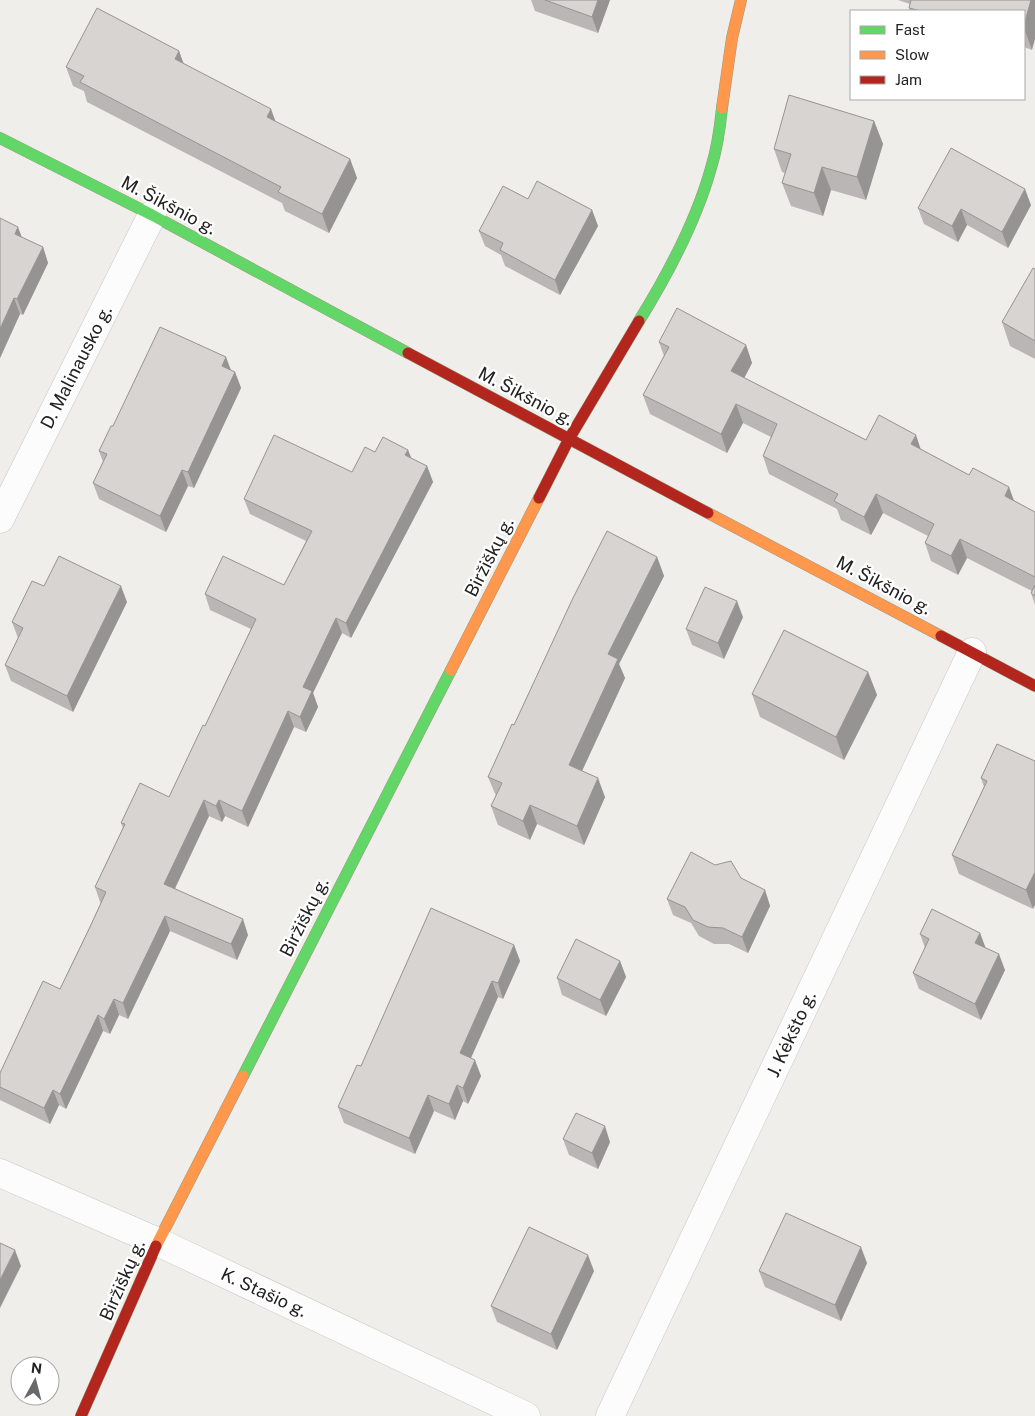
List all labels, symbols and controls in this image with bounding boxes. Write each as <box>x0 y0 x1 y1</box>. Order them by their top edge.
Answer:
legend <box>850 10 1025 100</box>
text: Fast <box>895 21 925 38</box>
text: Slow <box>895 46 930 63</box>
text: Jam <box>895 71 922 88</box>
street label: M. Šikšnio g. <box>118 171 220 239</box>
street label: D. Malinausko g. <box>36 302 116 432</box>
street label: M. Šikšnio g. <box>475 362 577 430</box>
street label: Biržiškų g. <box>460 514 518 600</box>
street label: M. Šikšnio g. <box>833 551 935 619</box>
street label: Biržiškų g. <box>275 874 333 960</box>
street label: J. Kėkšto g. <box>762 988 820 1080</box>
street label: Biržiškų g. <box>95 1236 149 1324</box>
street label: K. Stašio g. <box>218 1263 310 1321</box>
north arrow <box>10 1356 60 1406</box>
text: N <box>30 1359 43 1377</box>

